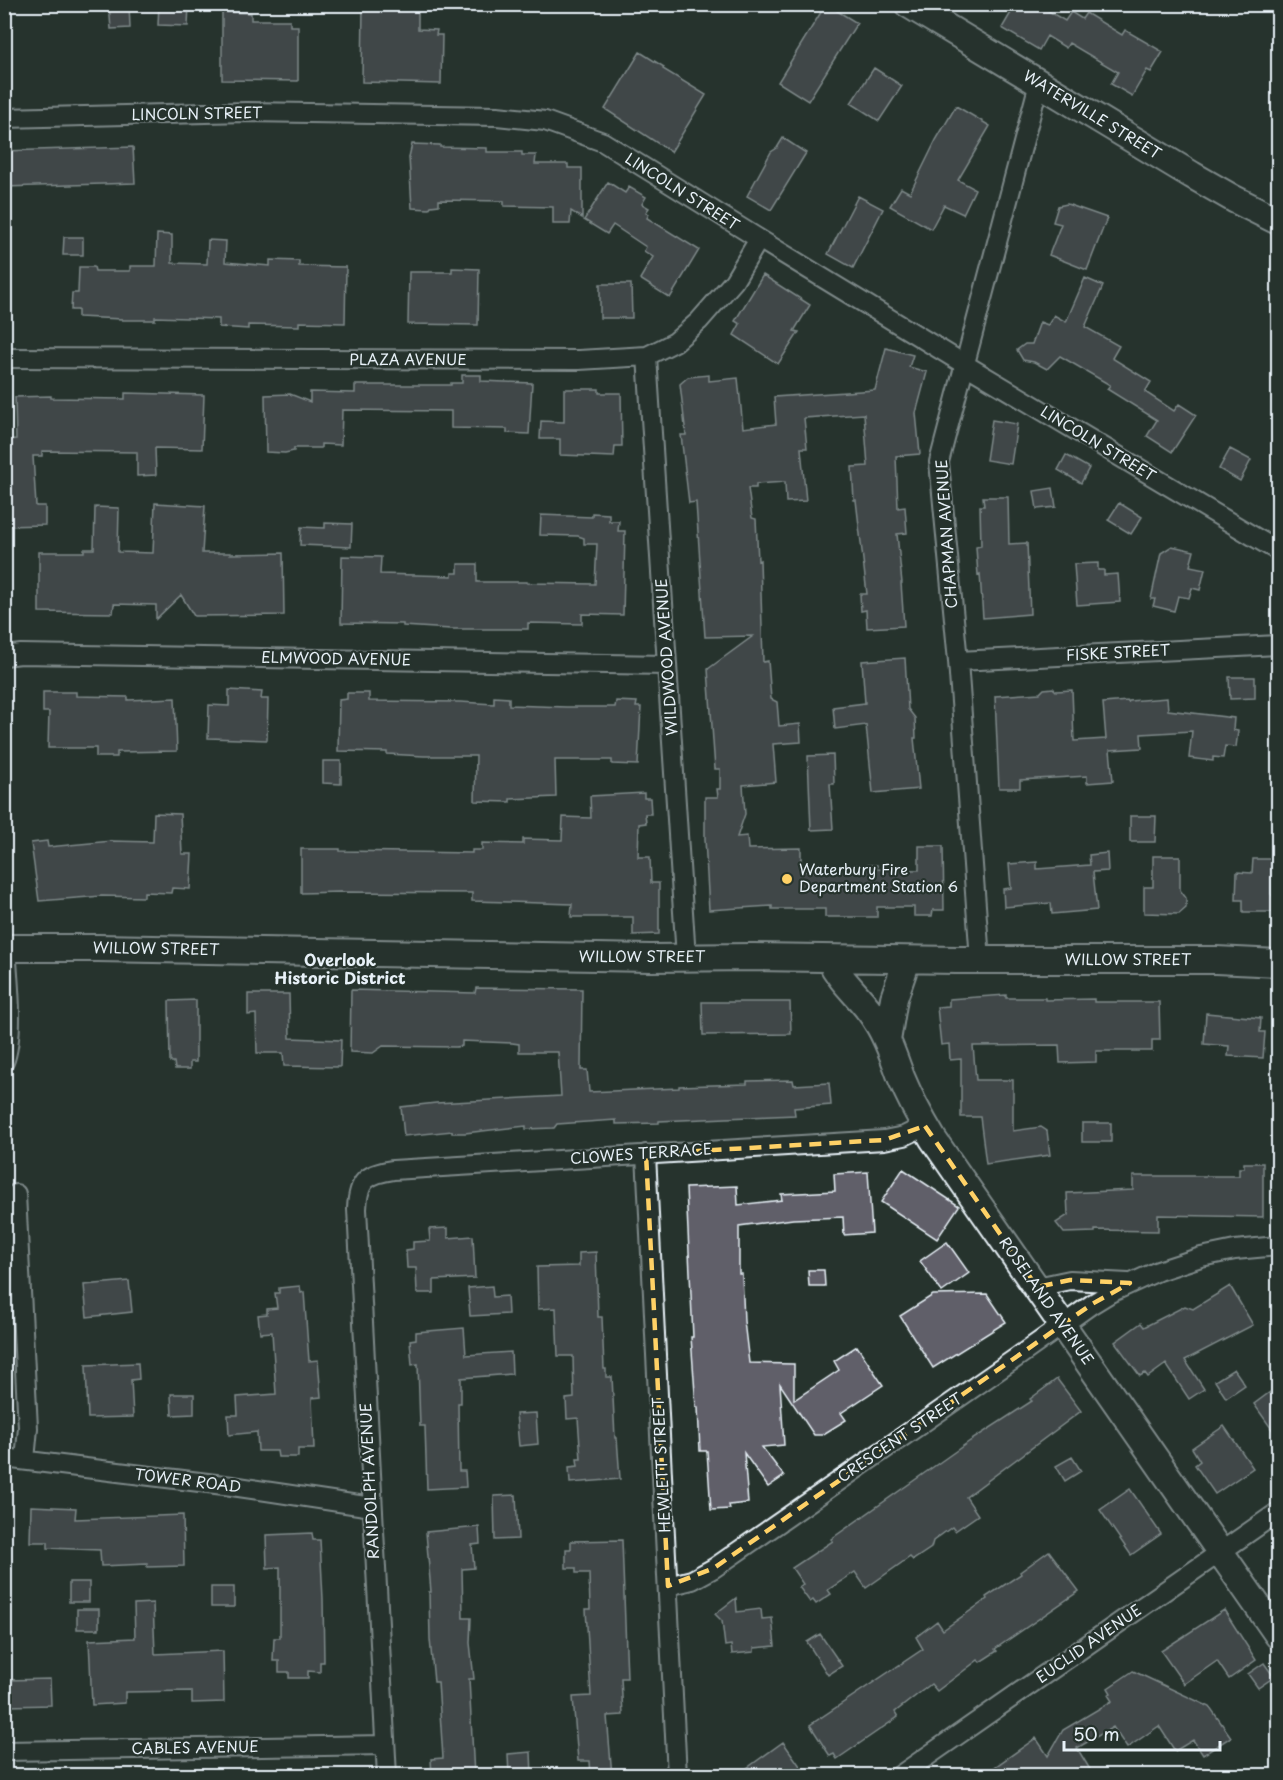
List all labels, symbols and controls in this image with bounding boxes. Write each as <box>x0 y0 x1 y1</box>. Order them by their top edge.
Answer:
street label: WATERVILLE STREET <box>1019 63 1167 164</box>
street label: LINCOLN STREET <box>131 100 263 125</box>
street label: LINCOLN STREET <box>621 146 745 236</box>
street label: PLAZA AVENUE <box>349 347 467 370</box>
street label: LINCOLN STREET <box>1037 399 1162 487</box>
street label: CHAPMAN AVENUE <box>929 459 962 609</box>
street label: WILDWOOD AVENUE <box>649 578 682 737</box>
street label: FISKE STREET <box>1065 637 1172 666</box>
street label: ELMWOOD AVENUE <box>261 645 411 670</box>
place label: Waterbury Fire Department Station 6 <box>799 857 958 897</box>
marker: Waterbury Fire Department Station 6 <box>780 872 794 886</box>
street label: WILLOW STREET <box>93 935 220 960</box>
street label: WILLOW STREET <box>579 944 706 967</box>
district label: Overlook Historic District <box>274 947 406 989</box>
street label: WILLOW STREET <box>1065 947 1192 970</box>
street label: CLOWES TERRACE <box>569 1136 712 1169</box>
street label: ROSELAND AVENUE <box>994 1232 1100 1369</box>
street label: CRESCENT STREET <box>832 1386 967 1487</box>
street label: HEWLETT STREET <box>645 1396 676 1533</box>
street label: RANDOLPH AVENUE <box>353 1402 384 1560</box>
street label: TOWER ROAD <box>134 1462 243 1497</box>
street label: EUCLID AVENUE <box>1031 1598 1146 1688</box>
scale bar <box>1064 1714 1220 1752</box>
text: 50 m <box>1073 1720 1120 1747</box>
street label: CABLES AVENUE <box>131 1734 259 1759</box>

